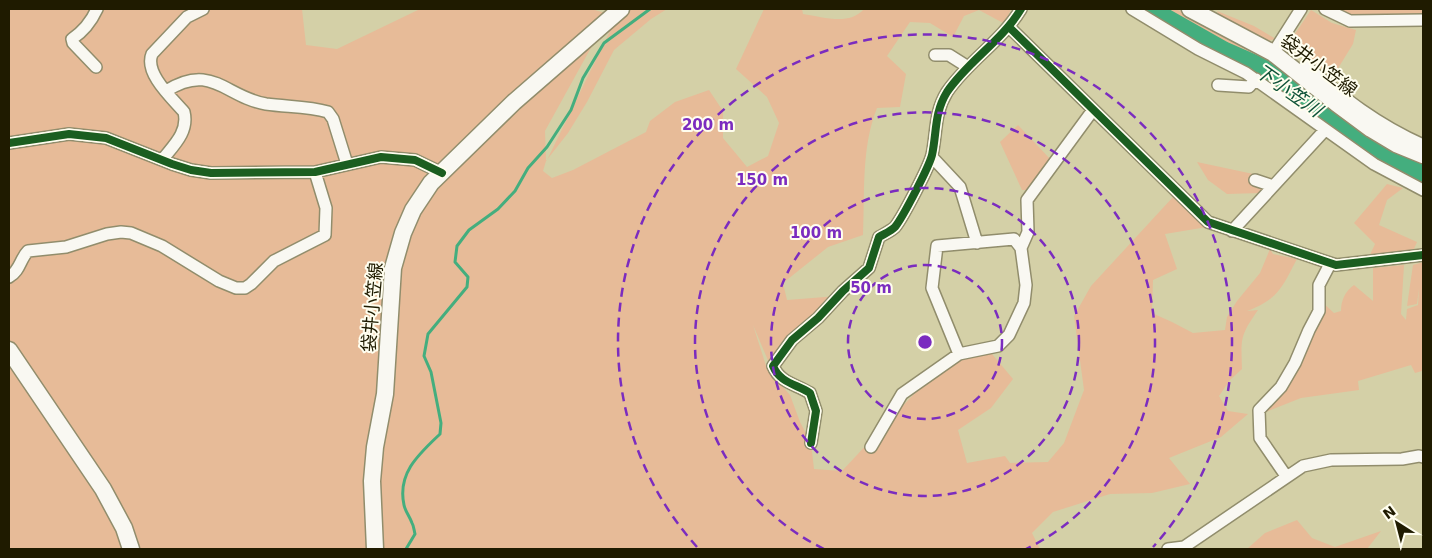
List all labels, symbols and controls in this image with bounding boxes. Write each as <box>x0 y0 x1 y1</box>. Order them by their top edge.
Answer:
street label: 袋井小笠線 <box>1277 30 1361 100</box>
water label: 下小笠川 <box>1252 59 1328 122</box>
text: 200 m <box>682 116 734 134</box>
text: 150 m <box>736 171 788 189</box>
text: 100 m <box>790 224 842 242</box>
street label: 袋井小笠線 <box>358 261 386 353</box>
text: 50 m <box>850 279 892 297</box>
centre of rings <box>916 333 934 351</box>
north arrow <box>1372 498 1422 548</box>
text: N <box>1380 503 1399 522</box>

